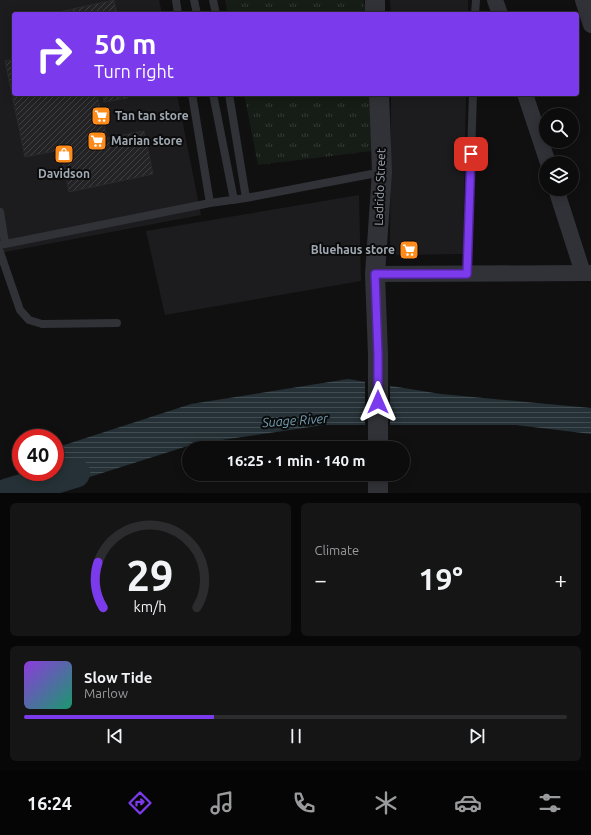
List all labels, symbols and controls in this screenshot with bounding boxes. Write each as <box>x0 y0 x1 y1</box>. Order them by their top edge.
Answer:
icon: right <box>28 28 80 80</box>
text: 50 m <box>94 28 156 59</box>
text: Turn right <box>94 61 174 81</box>
supermarket icon: Tan tan store <box>90 105 112 127</box>
map controls <box>539 108 579 196</box>
button: search <box>539 108 579 148</box>
place label: Tan tan store <box>115 109 189 122</box>
supermarket icon: Marian store <box>86 130 108 152</box>
place label: Marian store <box>111 134 183 147</box>
pin <box>454 137 488 171</box>
shop icon: Davidson <box>53 143 75 165</box>
icon: arrive <box>460 143 482 165</box>
street label: Ladrido Street <box>372 148 387 226</box>
button: layers <box>539 156 579 196</box>
place label: Davidson <box>38 167 90 180</box>
supermarket icon: Bluehaus store <box>398 239 420 261</box>
place label: Bluehaus store <box>311 243 395 256</box>
position arrow <box>357 381 399 423</box>
water label: Suage River <box>261 411 329 429</box>
speed limit sign: 40 <box>12 429 64 481</box>
text: 16:25 · 1 min · 140 m <box>227 452 365 469</box>
text: Climate <box>315 543 359 557</box>
text: 29 <box>127 551 174 598</box>
text: 19° <box>419 562 463 596</box>
text: − <box>315 567 327 592</box>
text: + <box>555 567 567 592</box>
text: km/h <box>134 598 167 614</box>
text: Slow Tide <box>84 669 152 686</box>
text: Marlow <box>84 686 128 700</box>
icon: previous <box>104 725 126 747</box>
icon: pause <box>285 725 307 747</box>
icon: next <box>466 725 488 747</box>
icon: directions <box>126 789 154 817</box>
icon: music <box>208 789 236 817</box>
icon: phone <box>290 789 318 817</box>
icon: climate <box>372 789 400 817</box>
icon: car <box>454 789 482 817</box>
icon: filters <box>536 789 564 817</box>
text: 16:24 <box>27 793 72 813</box>

